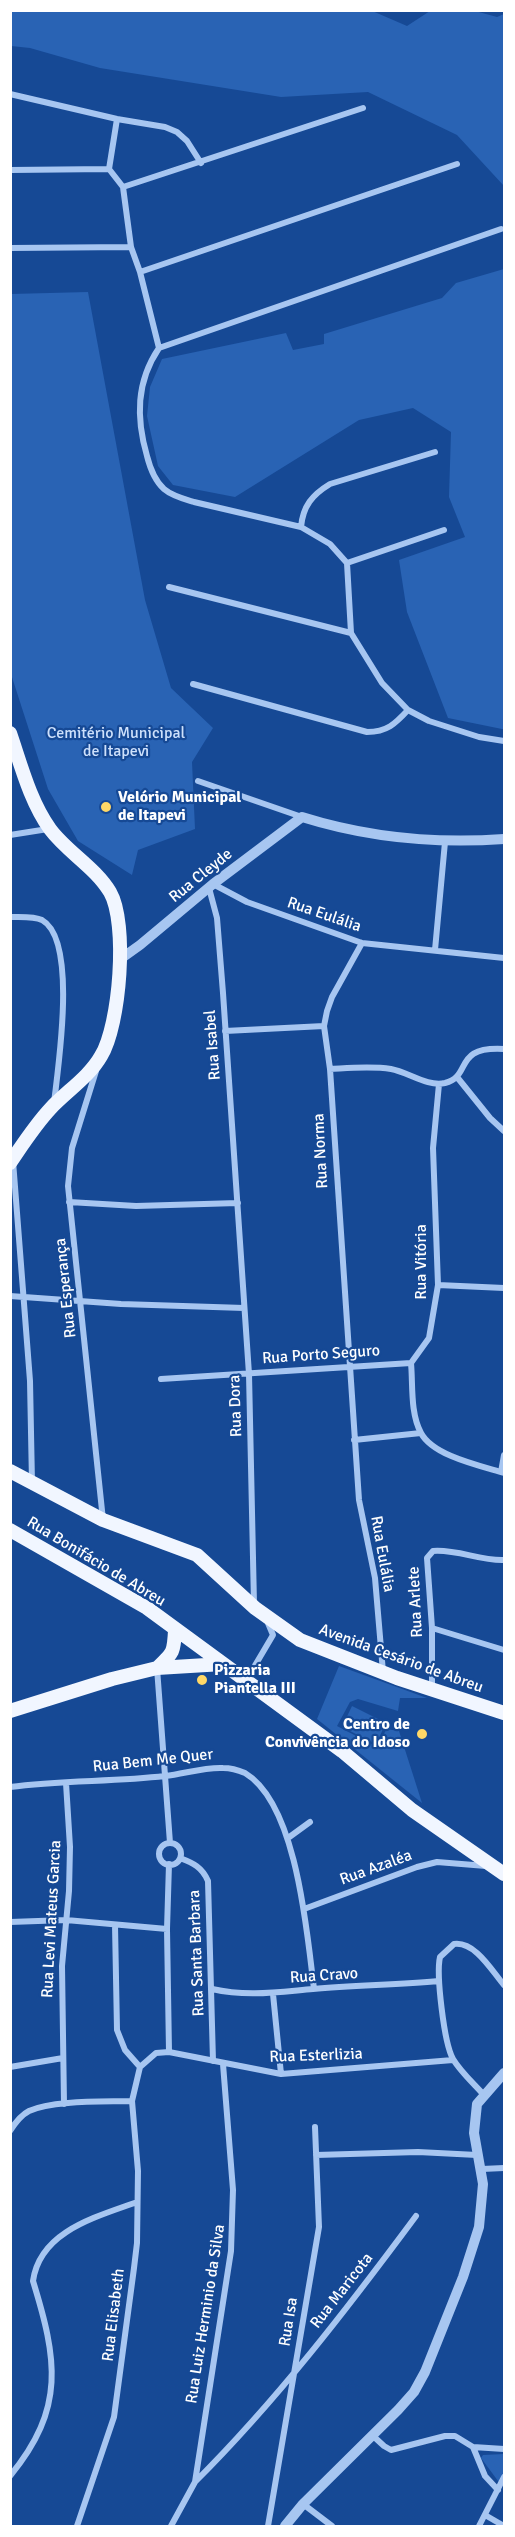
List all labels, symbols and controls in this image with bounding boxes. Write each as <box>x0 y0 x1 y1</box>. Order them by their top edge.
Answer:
park label: Cemitério Municipal de Itapevi <box>47 724 185 762</box>
place label: Velório Municipal de Itapevi <box>118 788 241 826</box>
marker: Velório Municipal de Itapevi <box>99 800 113 814</box>
street label: Rua Cleyde <box>166 845 236 907</box>
street label: Rua Eulália <box>284 893 364 937</box>
street label: Rua Isabel <box>201 1009 225 1081</box>
street label: Rua Norma <box>309 1113 333 1189</box>
street label: Rua Vitória <box>412 1224 432 1300</box>
street label: Rua Esperança <box>51 1237 81 1339</box>
street label: Rua Porto Seguro <box>261 1341 381 1369</box>
street label: Rua Dora <box>225 1375 247 1437</box>
street label: Rua Bonifácio de Abreu <box>23 1513 169 1611</box>
street label: Rua Eulália <box>366 1514 398 1594</box>
street label: Rua Arlete <box>405 1566 427 1638</box>
street label: Avenida Cesário de Abreu <box>316 1620 486 1698</box>
place label: Pizzaria Piantella III <box>214 1661 296 1699</box>
marker: Pizzaria Piantella III <box>195 1673 209 1687</box>
place label: Centro de Convivência do Idoso <box>265 1715 410 1753</box>
marker: Centro de Convivência do Idoso <box>415 1727 429 1741</box>
street label: Rua Bem Me Quer <box>92 1745 214 1777</box>
street label: Rua Levi Mateus Garcia <box>38 1840 66 1998</box>
street label: Rua Azaléa <box>337 1846 415 1890</box>
street label: Rua Santa Barbara <box>185 1889 209 2017</box>
street label: Rua Cravo <box>289 1964 359 1988</box>
street label: Rua Esterlizia <box>269 2045 363 2067</box>
street label: Rua Luiz Herminio da Silva <box>182 2223 230 2405</box>
street label: Rua Maricota <box>307 2249 377 2333</box>
street label: Rua Elisabeth <box>99 2267 129 2363</box>
street label: Rua Isa <box>276 2296 302 2348</box>

